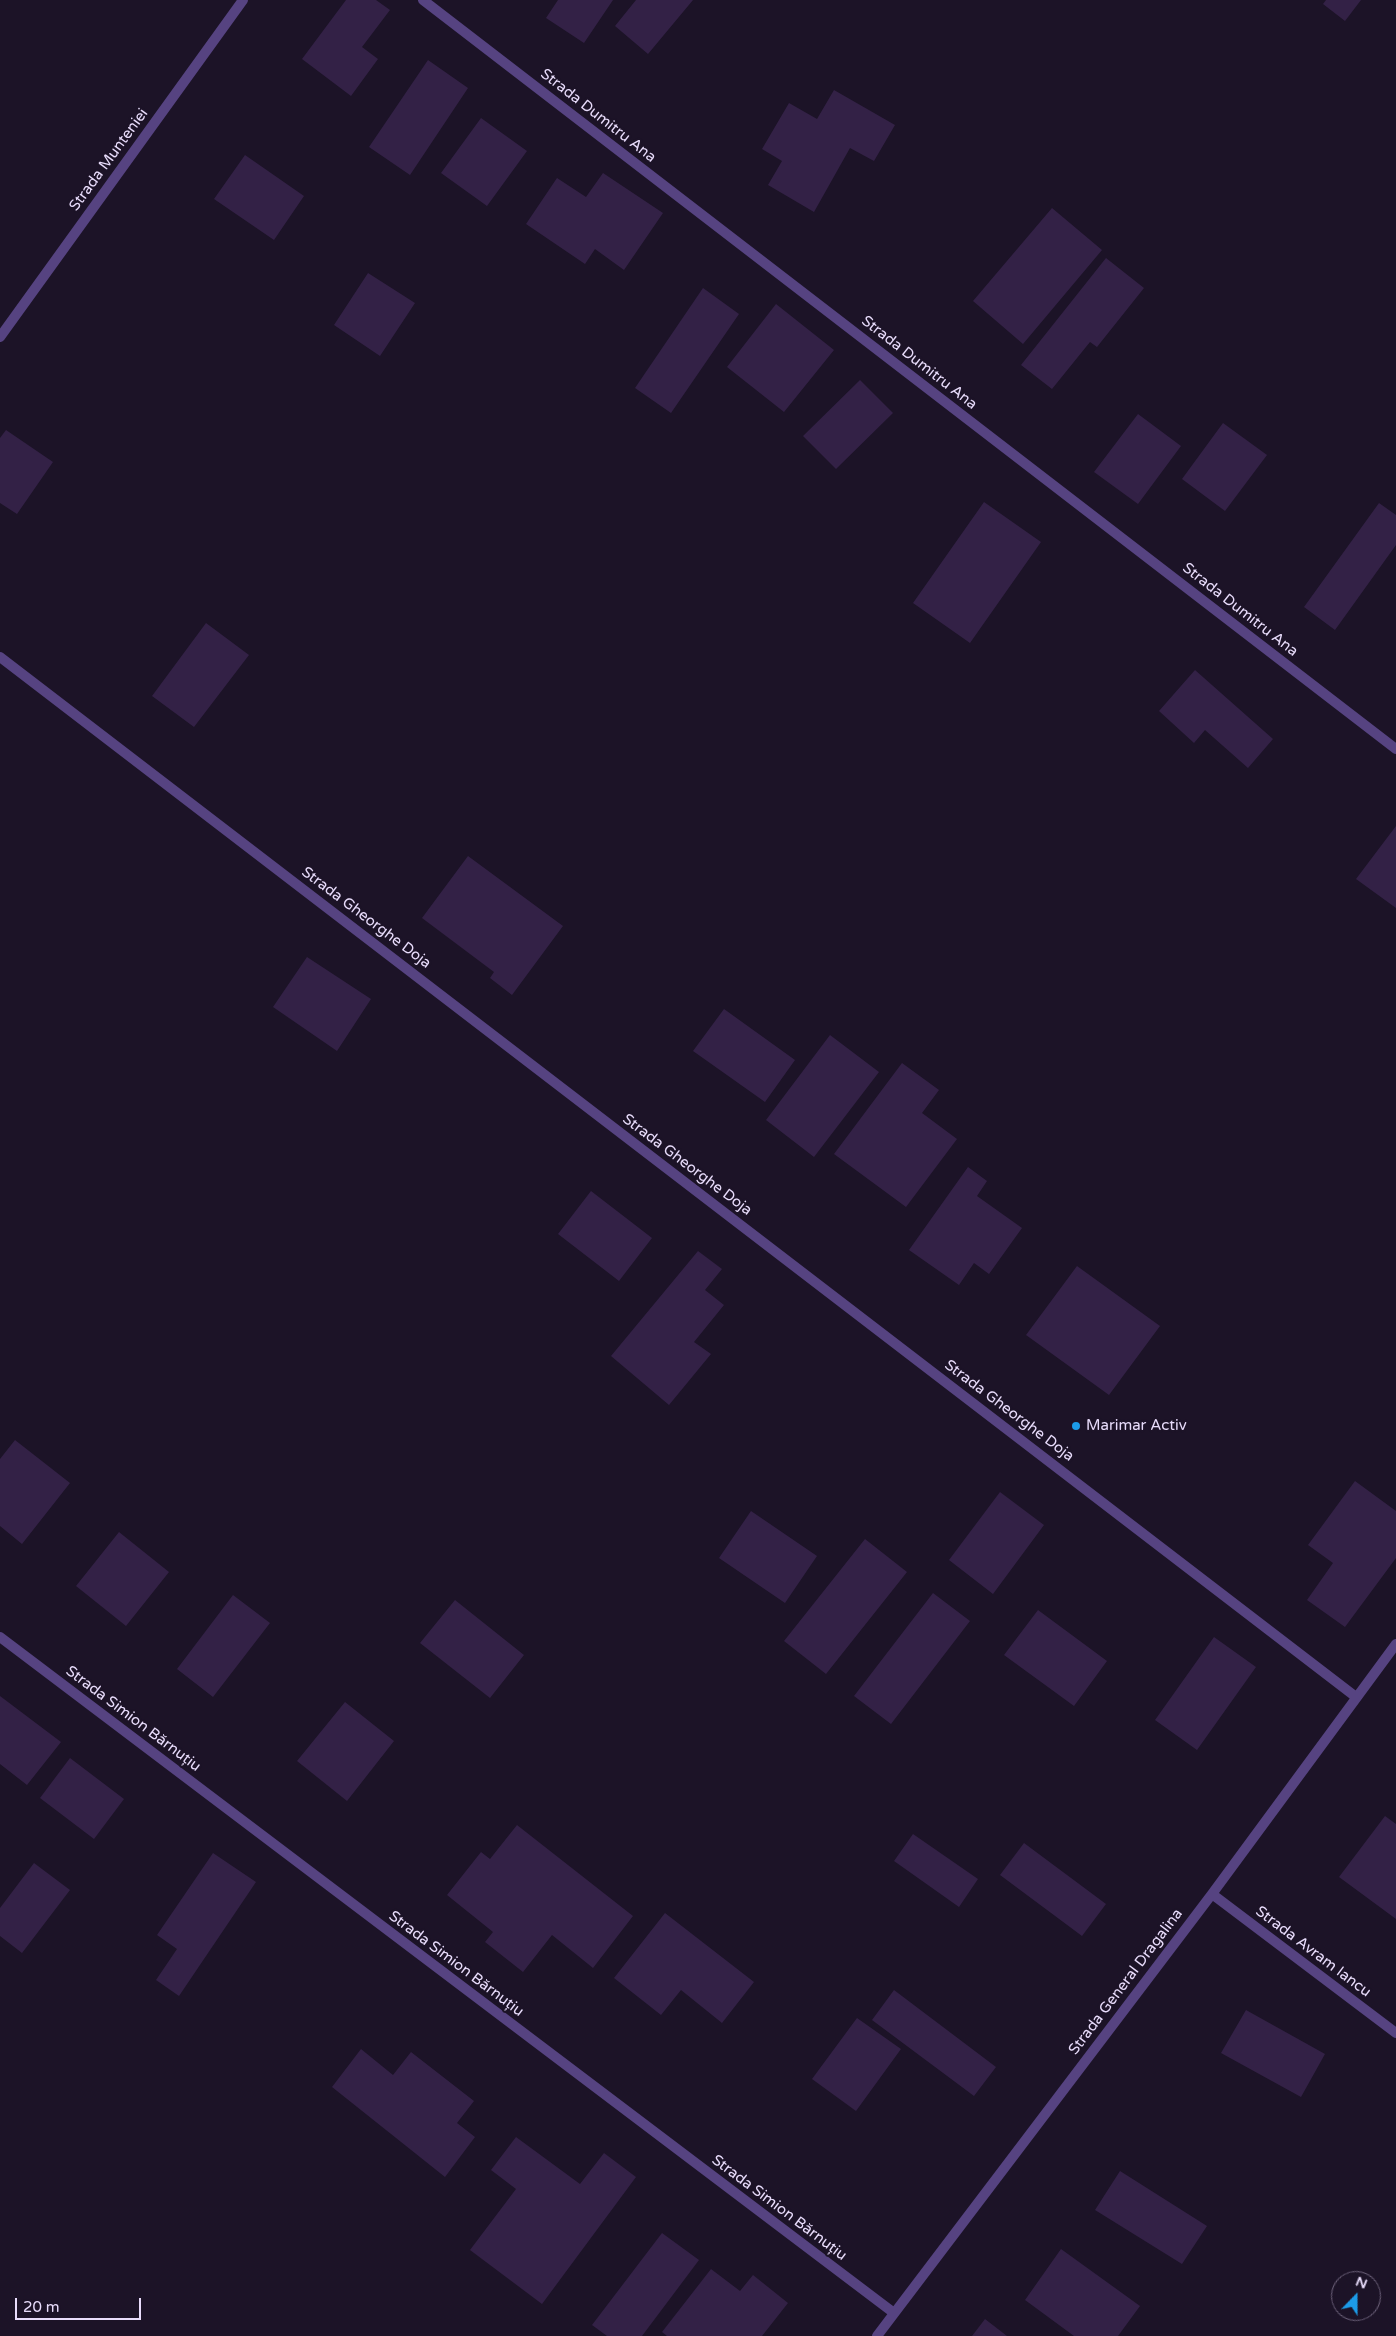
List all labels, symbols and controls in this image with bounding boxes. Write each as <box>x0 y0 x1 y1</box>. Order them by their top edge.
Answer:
street label: Strada Dumitru Ana <box>537 65 659 167</box>
street label: Strada Munteniei <box>66 105 152 215</box>
street label: Strada Dumitru Ana <box>858 312 980 414</box>
street label: Strada Dumitru Ana <box>1179 559 1301 661</box>
street label: Strada Gheorghe Doja <box>298 863 434 973</box>
street label: Strada Gheorghe Doja <box>619 1110 755 1220</box>
street label: Strada Gheorghe Doja <box>941 1356 1077 1466</box>
place label: Marimar Activ <box>1086 1417 1187 1435</box>
marker: Marimar Activ <box>1070 1420 1082 1432</box>
street label: Strada Simion Bărnuțiu <box>62 1662 204 1776</box>
street label: Strada Avram Iancu <box>1252 1903 1374 2001</box>
street label: Strada General Dragalina <box>1065 1905 1187 2059</box>
street label: Strada Simion Bărnuțiu <box>385 1907 527 2021</box>
street label: Strada Simion Bărnuțiu <box>708 2151 850 2265</box>
north arrow <box>1331 2271 1381 2321</box>
text: N <box>1353 2273 1370 2293</box>
scale bar <box>18 2288 144 2320</box>
text: 20 m <box>23 2298 60 2316</box>

